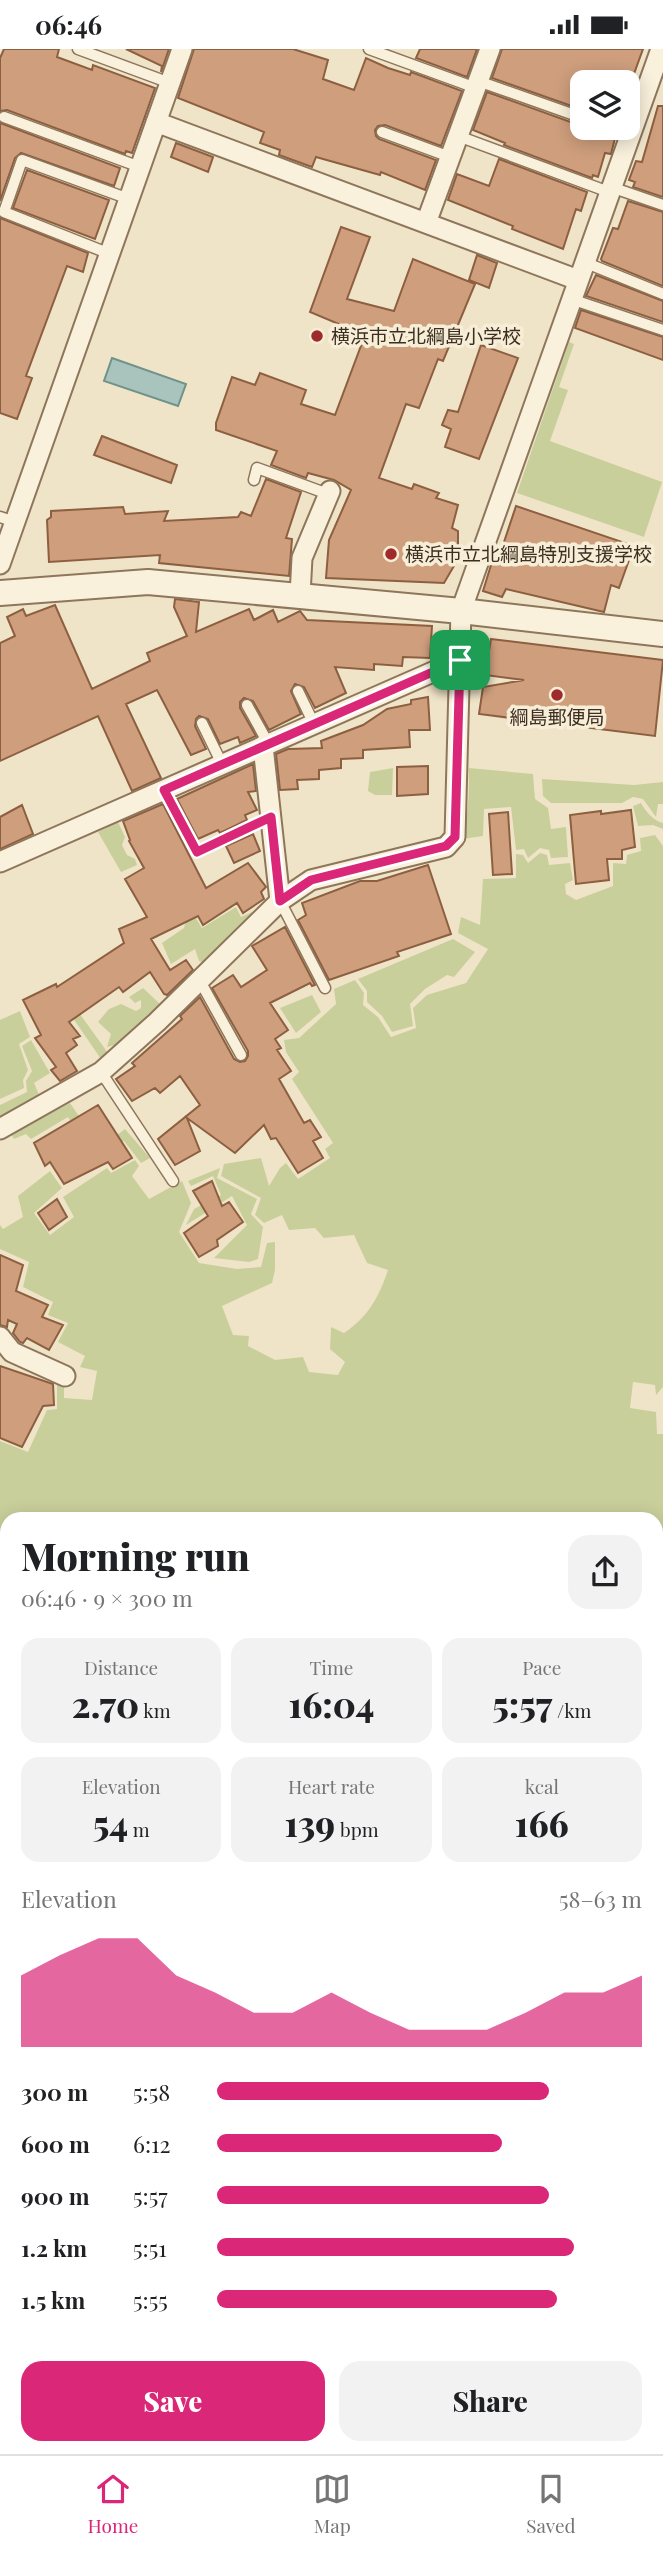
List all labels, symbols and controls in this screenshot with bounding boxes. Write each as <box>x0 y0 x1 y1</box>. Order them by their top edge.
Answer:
text: 06:46 <box>35 7 102 42</box>
map controls <box>570 70 640 140</box>
button: layers <box>570 70 640 140</box>
place label: 横浜市立北綱島小学校 <box>331 322 521 348</box>
marker: 横浜市立北綱島小学校 <box>309 328 325 344</box>
place label: 横浜市立北綱島特別支援学校 <box>405 540 652 566</box>
marker: 横浜市立北綱島特別支援学校 <box>383 546 399 562</box>
pin <box>430 630 490 690</box>
icon: arrive <box>441 641 479 679</box>
marker: 綱島郵便局 <box>549 687 565 703</box>
place label: 綱島郵便局 <box>509 703 605 729</box>
text: Morning run <box>21 1530 250 1581</box>
button: share <box>568 1535 642 1609</box>
text: 06:46 · 9 × 300 m <box>21 1582 193 1613</box>
text: Distance <box>84 1654 158 1680</box>
text: Time <box>310 1654 353 1680</box>
text: Pace <box>522 1654 561 1680</box>
text: 2.70 <box>72 1680 139 1727</box>
text: 16:04 <box>289 1680 374 1727</box>
text: 5:57 <box>492 1680 552 1727</box>
text: km <box>139 1697 171 1723</box>
text: /km <box>552 1697 591 1723</box>
text: Elevation <box>82 1773 161 1799</box>
text: Heart rate <box>288 1773 375 1799</box>
text: kcal <box>525 1773 559 1799</box>
text: 54 <box>93 1799 128 1846</box>
text: 139 <box>284 1799 335 1846</box>
text: 166 <box>515 1799 569 1846</box>
text: m <box>128 1816 150 1842</box>
text: bpm <box>335 1816 379 1842</box>
text: Elevation <box>21 1883 117 1914</box>
text: 58–63 m <box>559 1883 642 1914</box>
text: 300 m <box>21 2076 88 2107</box>
text: 5:58 <box>133 2076 170 2107</box>
text: 600 m <box>21 2128 90 2159</box>
text: 6:12 <box>133 2128 171 2159</box>
text: 900 m <box>21 2180 90 2211</box>
text: 5:57 <box>133 2180 168 2211</box>
text: 1.2 km <box>21 2232 87 2263</box>
text: 5:51 <box>133 2232 167 2263</box>
text: 1.5 km <box>21 2284 85 2315</box>
text: 5:55 <box>133 2284 168 2315</box>
button: Save <box>21 2361 325 2441</box>
button: Share <box>339 2361 642 2441</box>
tab: Home <box>87 2470 138 2538</box>
tab: Map <box>313 2470 351 2538</box>
tab: Saved <box>526 2470 576 2538</box>

